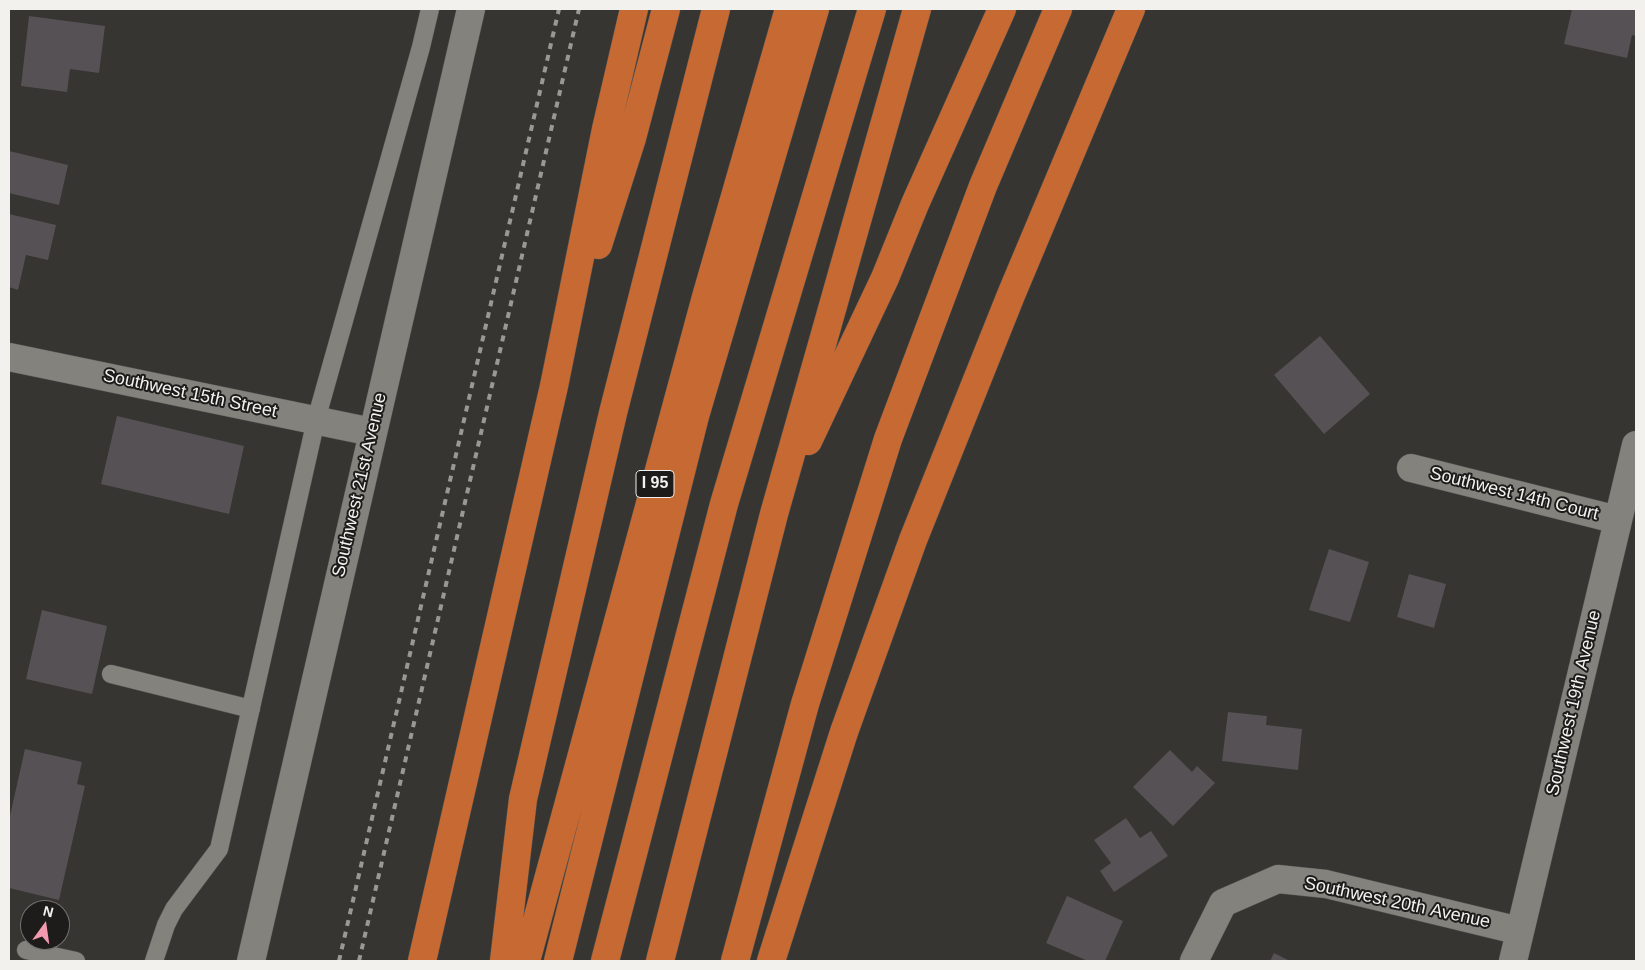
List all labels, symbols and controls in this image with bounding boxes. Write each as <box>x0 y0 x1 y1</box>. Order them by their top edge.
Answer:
street label: Southwest 15th Street <box>101 365 279 423</box>
street label: Southwest 21st Avenue <box>328 391 392 579</box>
street label: Southwest 14th Court <box>1427 463 1601 525</box>
road number: I 95 <box>636 470 674 498</box>
street label: Southwest 19th Avenue <box>1542 608 1606 798</box>
street label: Southwest 20th Avenue <box>1302 873 1492 933</box>
north arrow <box>20 900 70 950</box>
text: N <box>42 902 55 920</box>

